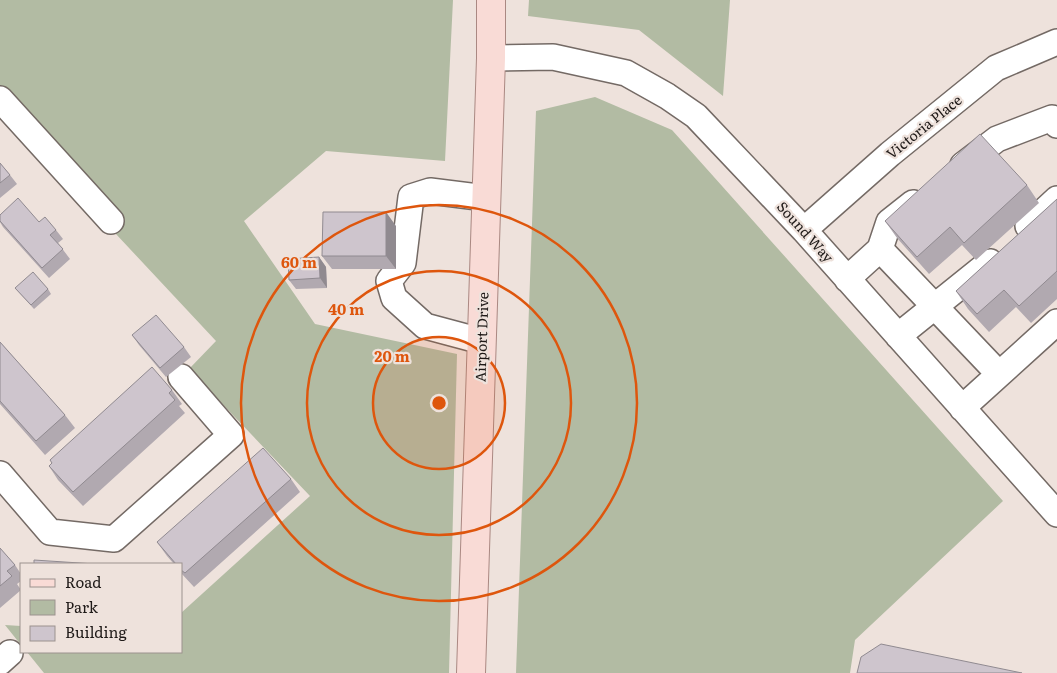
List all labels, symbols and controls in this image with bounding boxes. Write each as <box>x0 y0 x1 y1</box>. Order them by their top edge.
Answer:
street label: Victoria Place <box>881 90 965 163</box>
street label: Sound Way <box>773 196 839 267</box>
text: 60 m <box>281 250 317 273</box>
street label: Airport Drive <box>469 292 493 382</box>
text: 40 m <box>328 297 364 320</box>
text: 20 m <box>374 344 410 367</box>
centre of rings <box>430 394 448 412</box>
legend <box>20 563 182 653</box>
text: Road <box>65 570 101 593</box>
text: Park <box>65 595 99 618</box>
text: Building <box>65 620 127 643</box>

